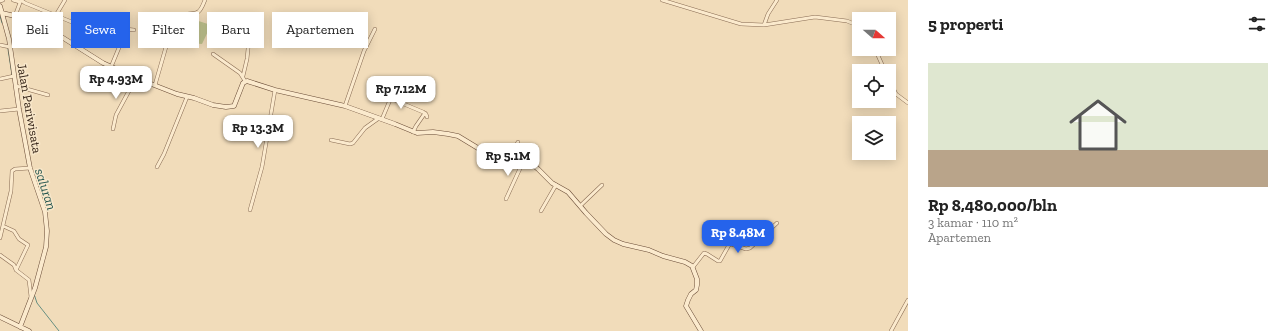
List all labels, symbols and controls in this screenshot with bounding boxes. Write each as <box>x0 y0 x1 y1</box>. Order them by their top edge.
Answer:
chip: Beli <box>12 12 63 48</box>
chip: Sewa <box>71 12 130 48</box>
chip: Filter <box>138 12 199 48</box>
chip: Baru <box>207 12 264 48</box>
chip: Apartemen <box>272 12 368 48</box>
north arrow <box>852 12 896 56</box>
map controls <box>852 12 896 160</box>
icon: filters <box>1246 13 1268 35</box>
text: 5 properti <box>928 14 1003 34</box>
street label: Jalan Pariwisata <box>14 62 45 155</box>
button: locate <box>852 64 896 108</box>
pin: Rp 4.93M <box>75 66 157 100</box>
text: Rp 4.93M <box>89 71 143 86</box>
pin: Rp 7.12M <box>360 76 442 110</box>
text: Rp 7.12M <box>376 81 427 96</box>
icon: home <box>1062 89 1134 161</box>
pin: Rp 13.3M <box>217 115 299 149</box>
button: layers <box>852 116 896 160</box>
text: Rp 13.3M <box>232 120 284 135</box>
pin: Rp 5.1M <box>471 143 545 177</box>
text: Rp 5.1M <box>486 148 530 163</box>
water label: saluran <box>31 166 60 212</box>
text: Rp 8,480,000/bln <box>928 195 1057 215</box>
text: 3 kamar · 110 m² <box>928 215 1018 230</box>
pin: Rp 8.48M <box>697 220 779 254</box>
text: Rp 8.48M <box>711 225 765 240</box>
text: Apartemen <box>928 230 991 245</box>

